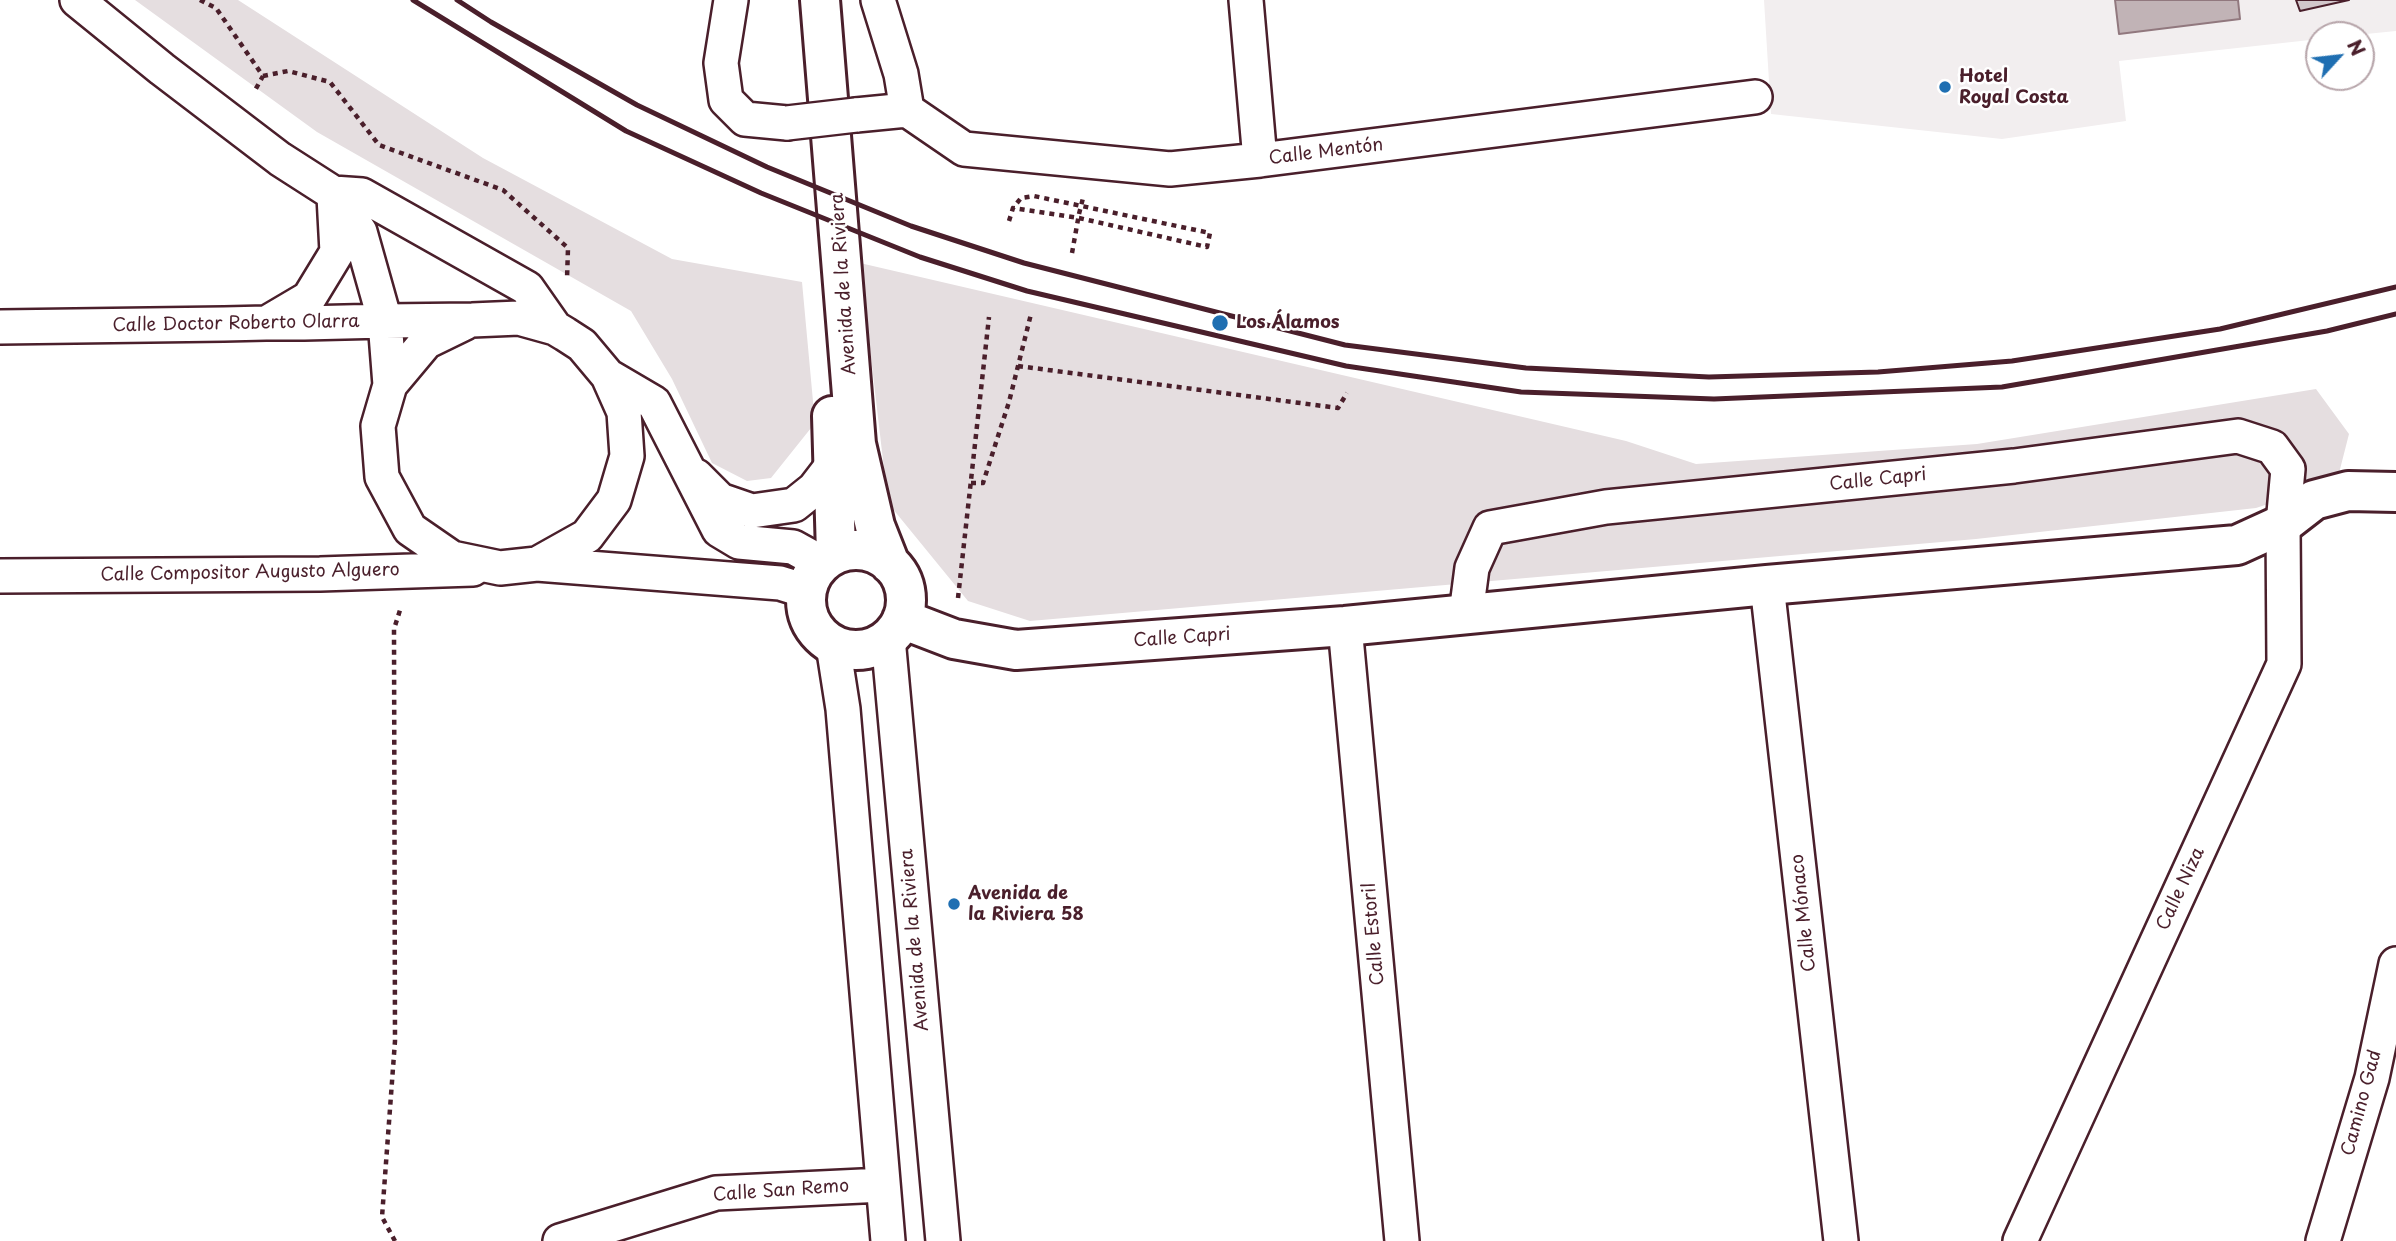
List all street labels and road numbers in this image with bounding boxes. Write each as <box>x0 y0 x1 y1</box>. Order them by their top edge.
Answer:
street label: Calle Mentón <box>1268 134 1384 170</box>
street label: Avenida de la Riviera <box>827 192 861 376</box>
street label: Calle Doctor Roberto Olarra <box>112 311 360 337</box>
street label: Calle Capri <box>1828 464 1928 496</box>
street label: Calle Compositor Augusto Alguero <box>100 560 400 586</box>
street label: Calle Capri <box>1133 624 1231 652</box>
street label: Calle Niza <box>2152 844 2210 934</box>
street label: Avenida de la Riviera <box>896 848 934 1032</box>
street label: Calle Mónaco <box>1787 853 1821 973</box>
street label: Calle Estoril <box>1359 882 1389 986</box>
street label: Camino Gad <box>2338 1048 2386 1158</box>
street label: Calle San Remo <box>712 1175 850 1207</box>

